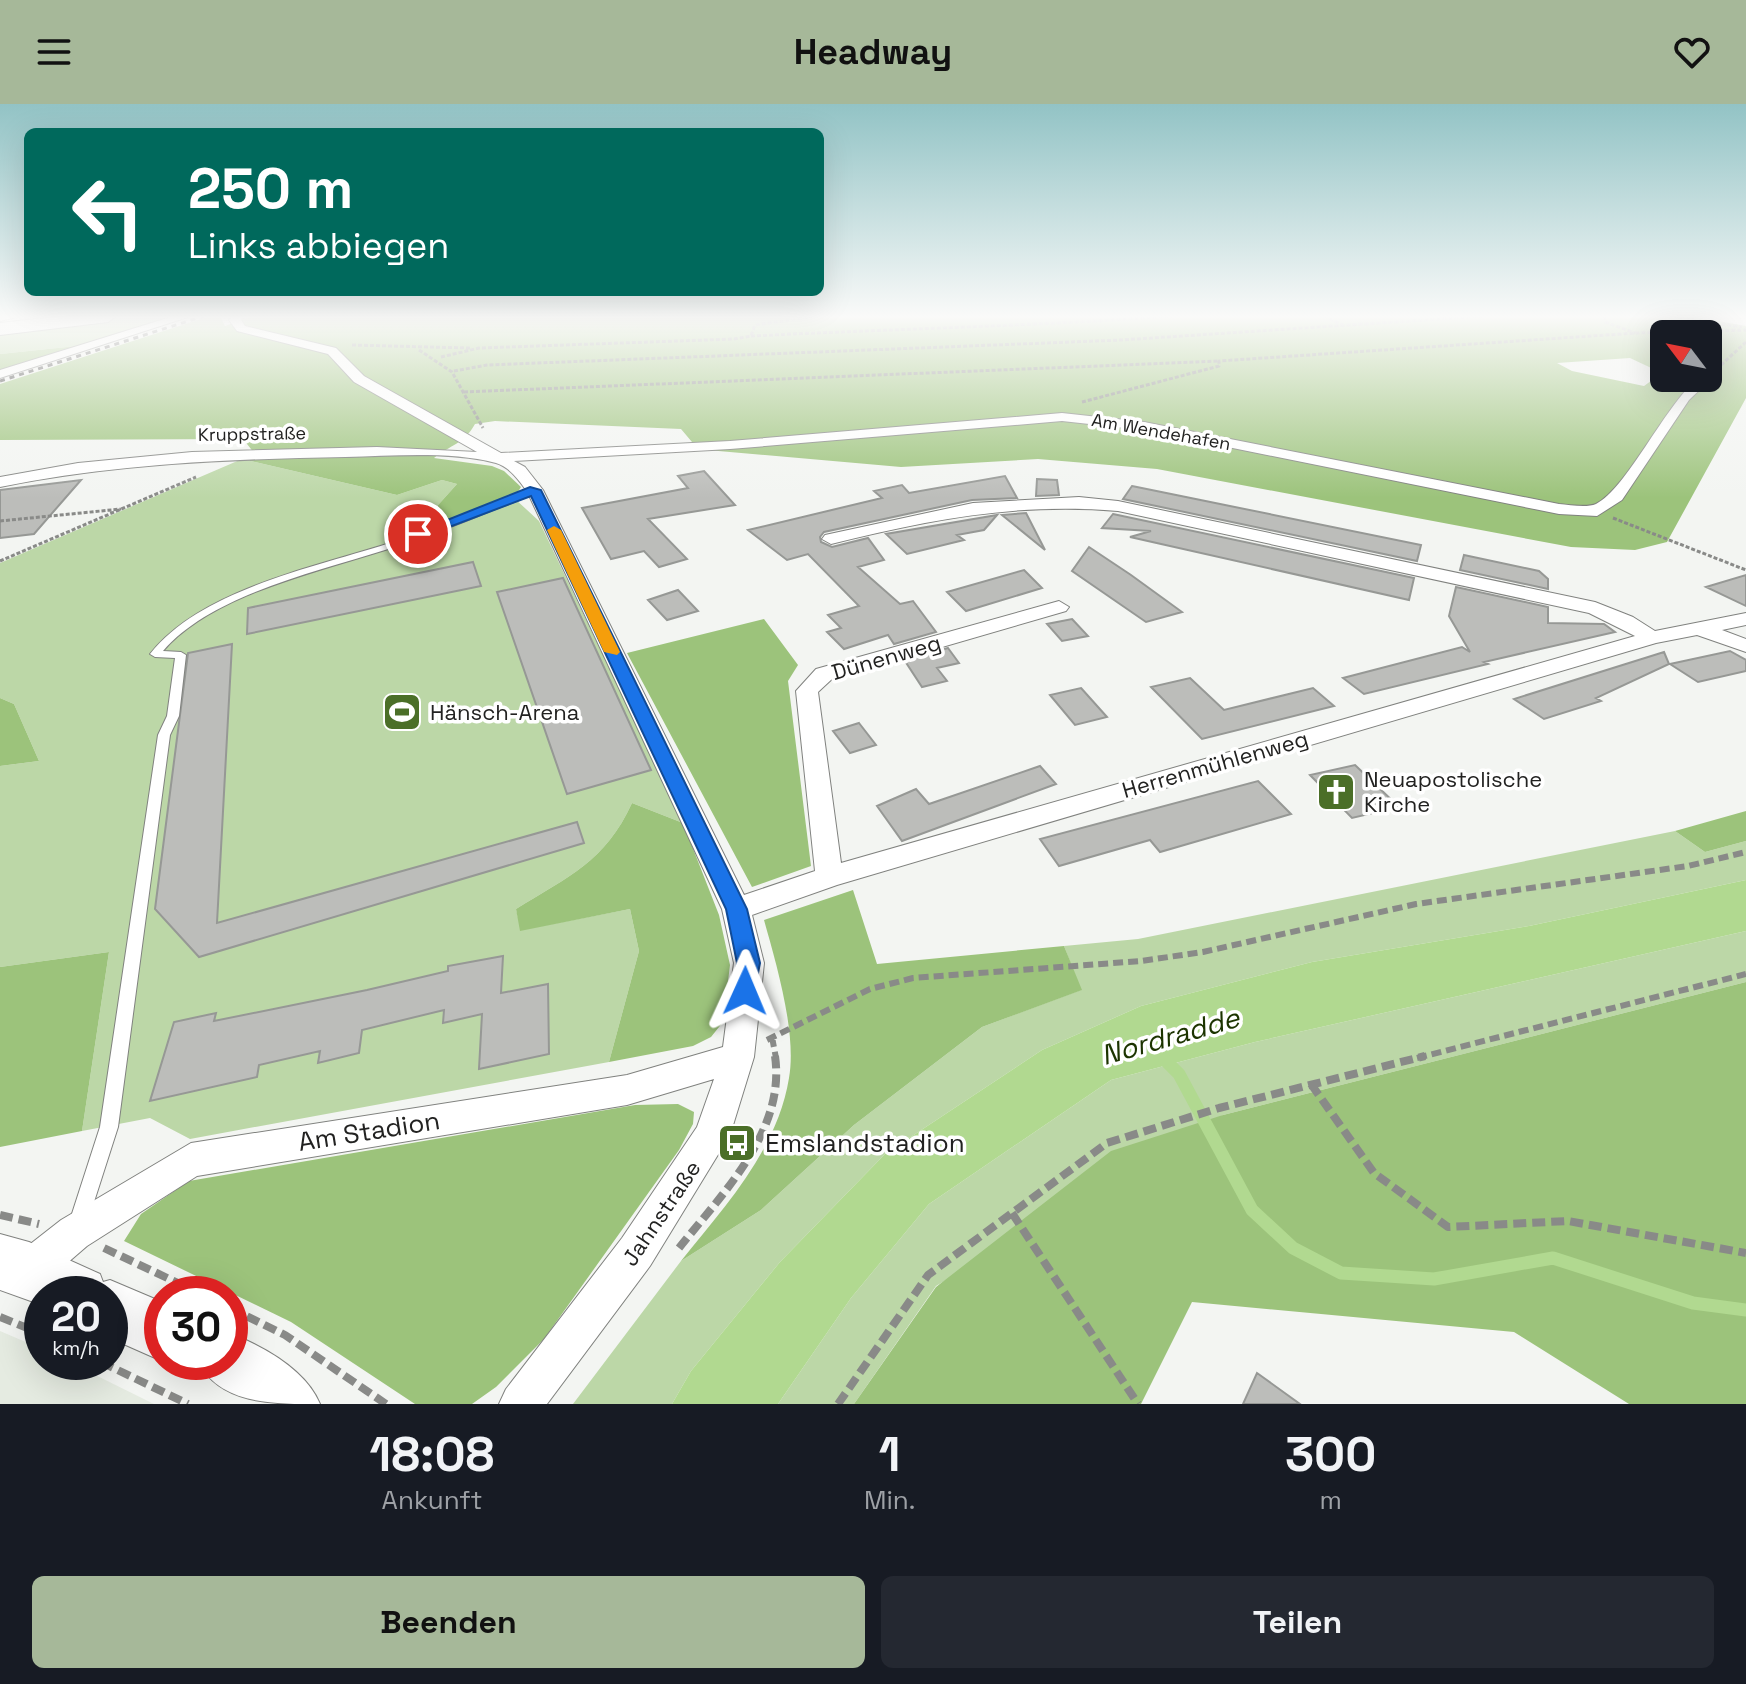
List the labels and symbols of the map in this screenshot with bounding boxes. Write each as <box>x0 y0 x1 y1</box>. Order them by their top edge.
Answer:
north arrow <box>1650 320 1722 392</box>
street label: Am Wendehafen <box>1090 408 1232 455</box>
street label: Kruppstraße <box>198 421 306 446</box>
pin <box>384 500 452 568</box>
street label: Dünenweg <box>828 628 944 686</box>
sports icon: Hänsch-Arena <box>381 691 423 733</box>
place label: Hänsch-Arena <box>430 698 580 726</box>
street label: Herrenmühlenweg <box>1119 724 1311 804</box>
place label: Neuapostolische Kirche <box>1364 765 1542 818</box>
church icon: Neuapostolische Kirche <box>1315 771 1357 813</box>
position arrow <box>703 949 787 1033</box>
water label: Nordradde <box>1097 999 1245 1073</box>
street label: Am Stadion <box>296 1103 442 1159</box>
bus stop icon: Emslandstadion <box>716 1122 758 1164</box>
place label: Emslandstadion <box>765 1126 965 1160</box>
street label: Jahnstraße <box>616 1155 706 1271</box>
speed limit sign: 30 <box>144 1276 248 1380</box>

